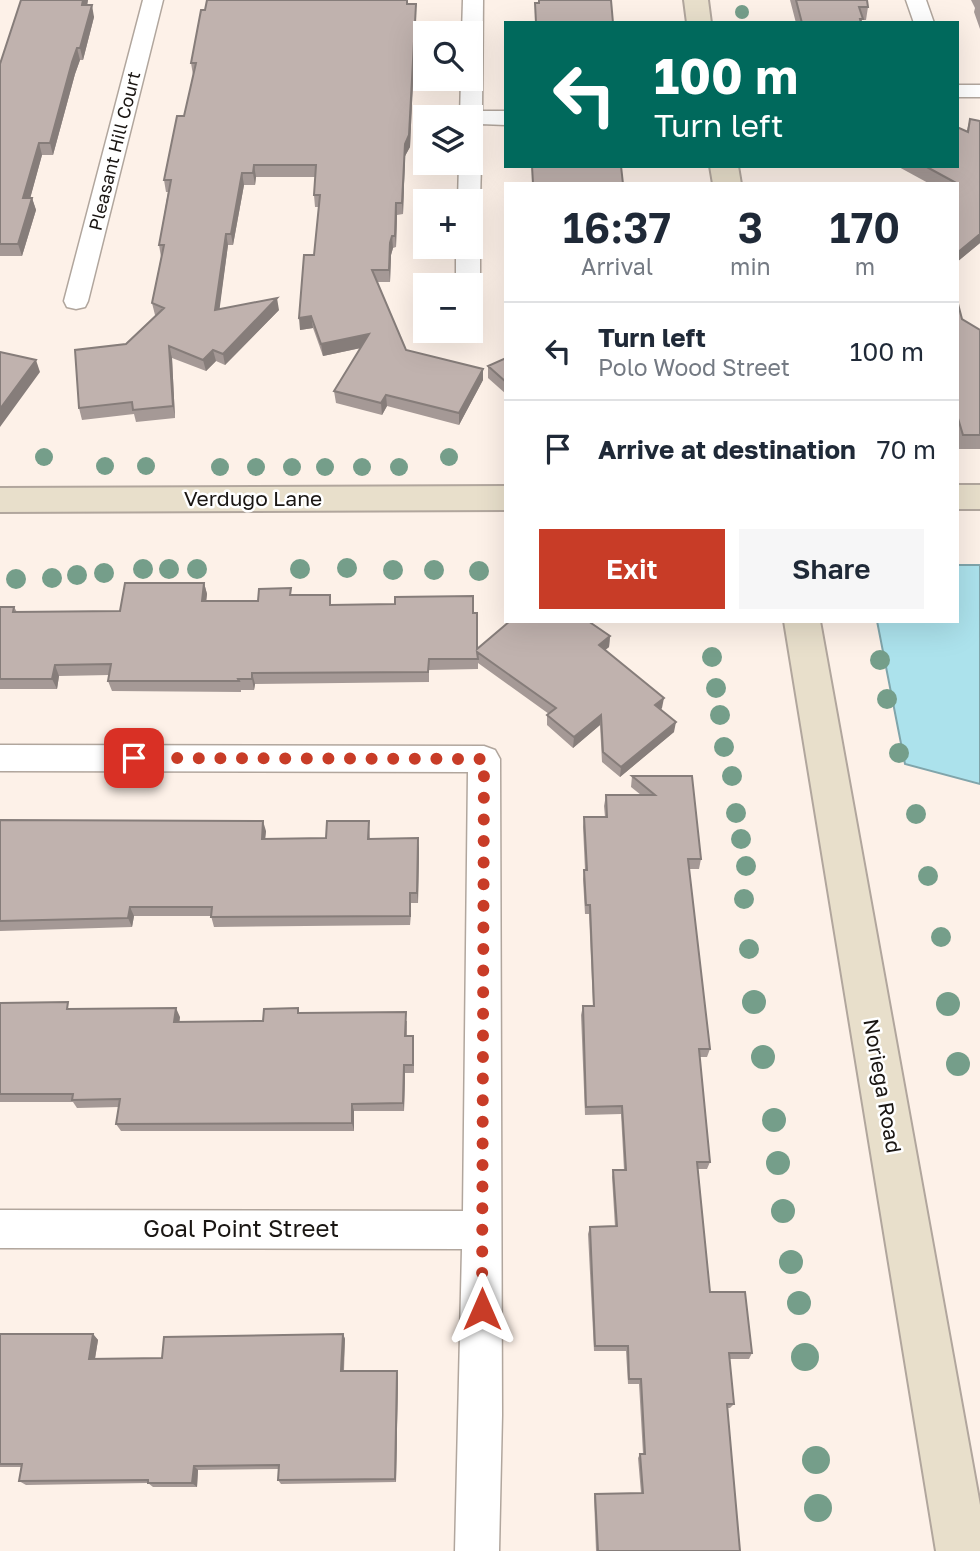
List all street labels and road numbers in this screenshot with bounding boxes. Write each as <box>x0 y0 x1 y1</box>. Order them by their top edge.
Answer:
street label: Pleasant Hill Court <box>84 69 144 233</box>
street label: Verdugo Lane <box>184 485 322 511</box>
street label: Noriega Road <box>858 1017 908 1155</box>
street label: Goal Point Street <box>143 1213 339 1242</box>

